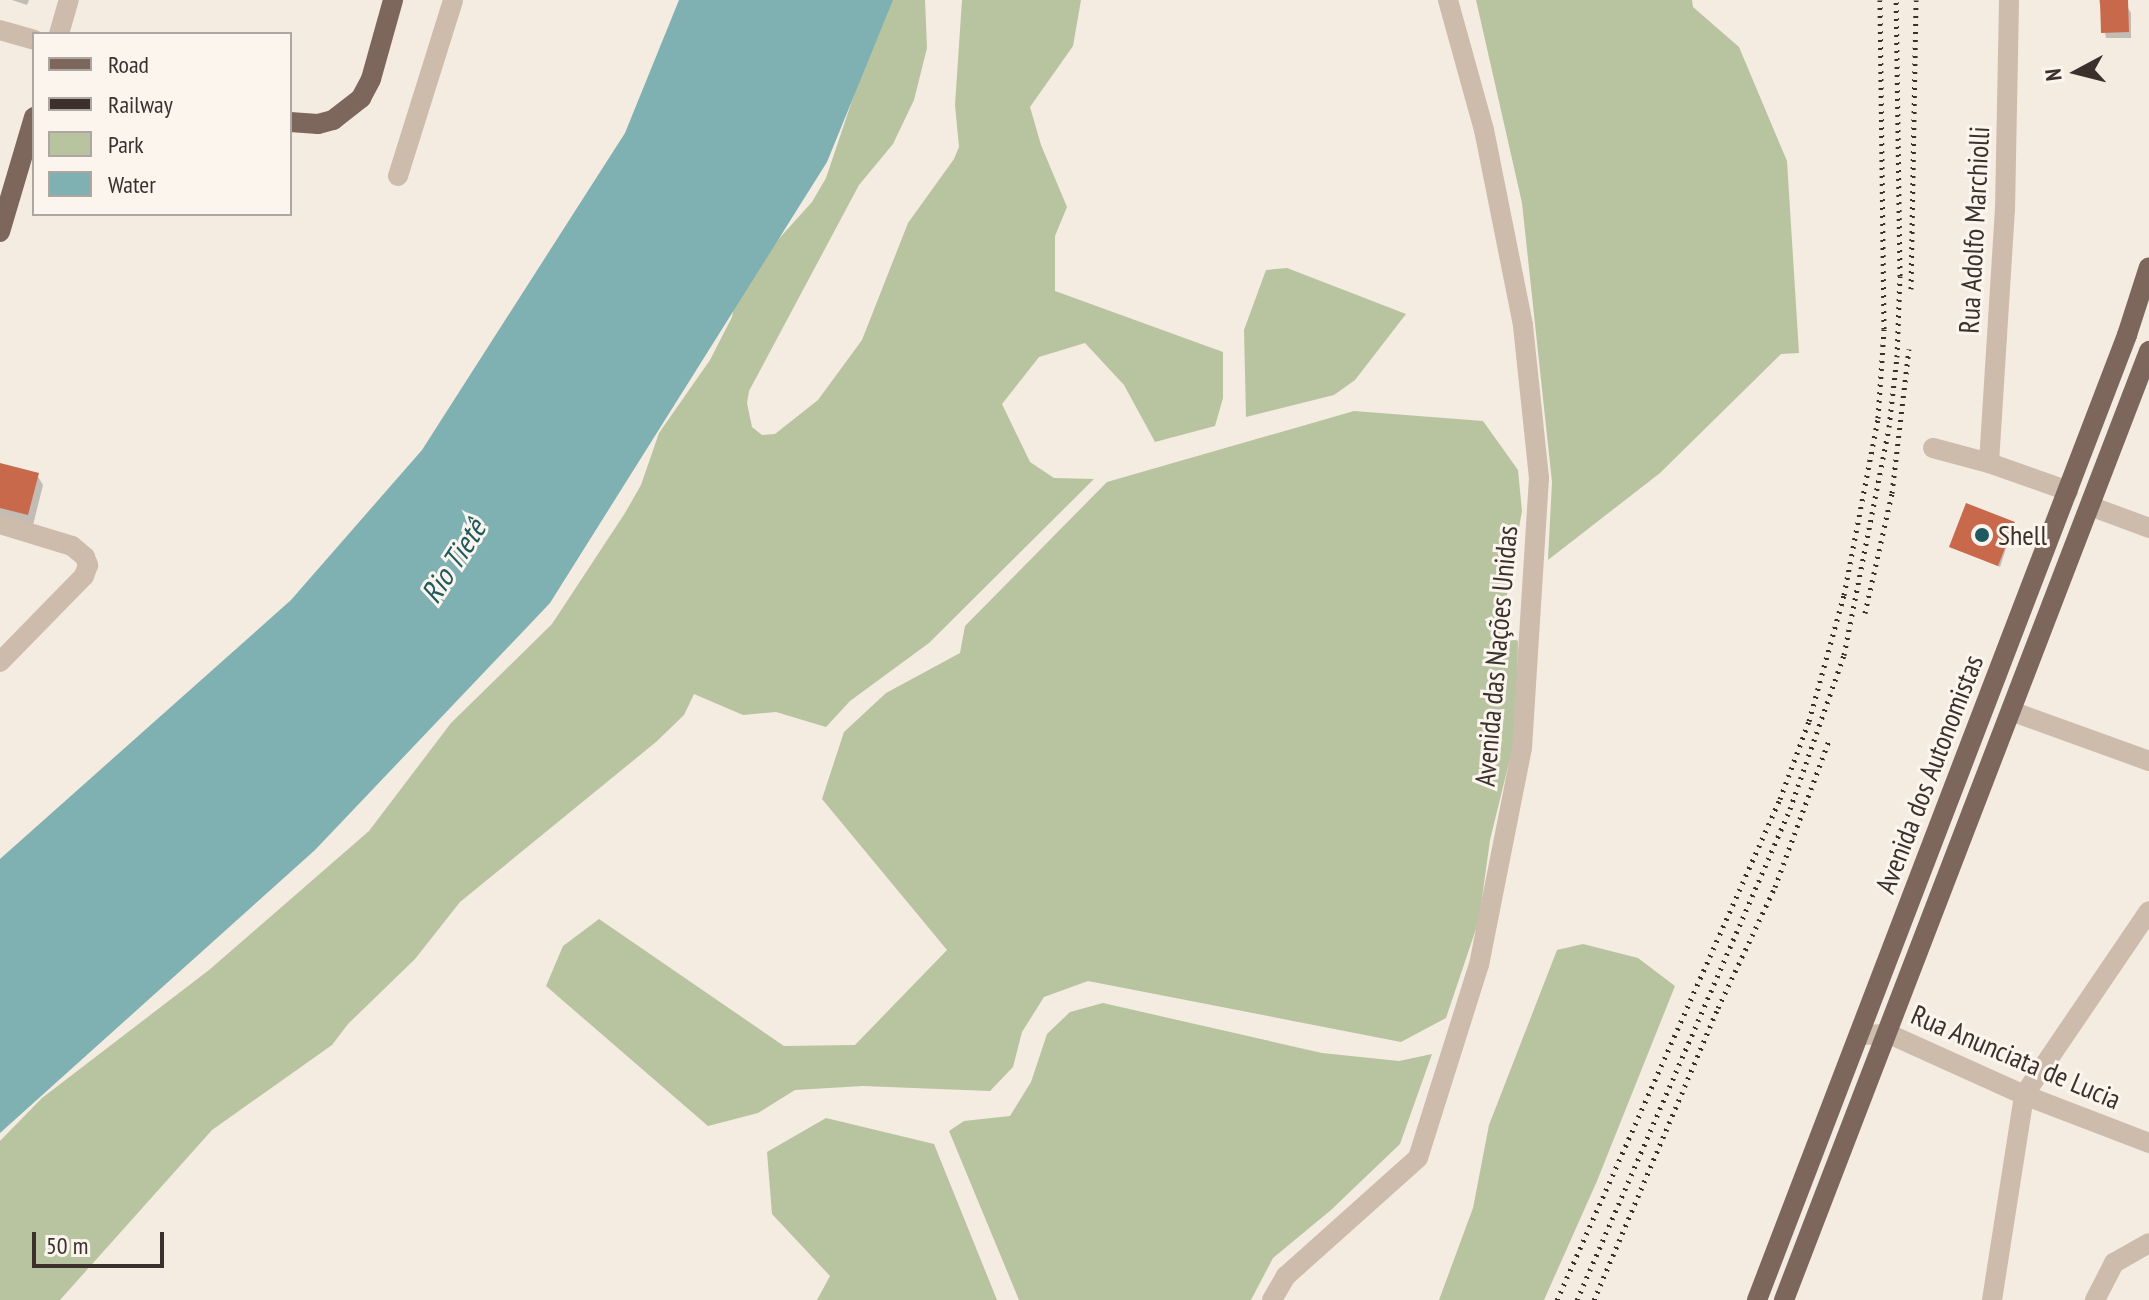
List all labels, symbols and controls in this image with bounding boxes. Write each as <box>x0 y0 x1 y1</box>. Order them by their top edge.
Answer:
legend <box>32 32 292 216</box>
north arrow <box>2037 32 2117 112</box>
text: Road <box>108 49 149 80</box>
text: N <box>2039 67 2068 83</box>
text: Railway <box>108 89 173 120</box>
street label: Rua Adolfo Marchiolli <box>1952 125 1996 335</box>
text: Park <box>108 129 144 160</box>
text: Water <box>108 169 156 200</box>
water label: Rio Tietê <box>413 512 493 610</box>
place label: Shell <box>1998 518 2047 552</box>
street label: Avenida das Nações Unidas <box>1468 524 1524 788</box>
marker: Shell <box>1973 526 1991 544</box>
street label: Avenida dos Autonomistas <box>1868 650 1990 898</box>
street label: Rua Anunciata de Lucia <box>1906 998 2126 1116</box>
scale bar <box>36 1216 168 1266</box>
text: 50 m <box>46 1230 88 1261</box>

